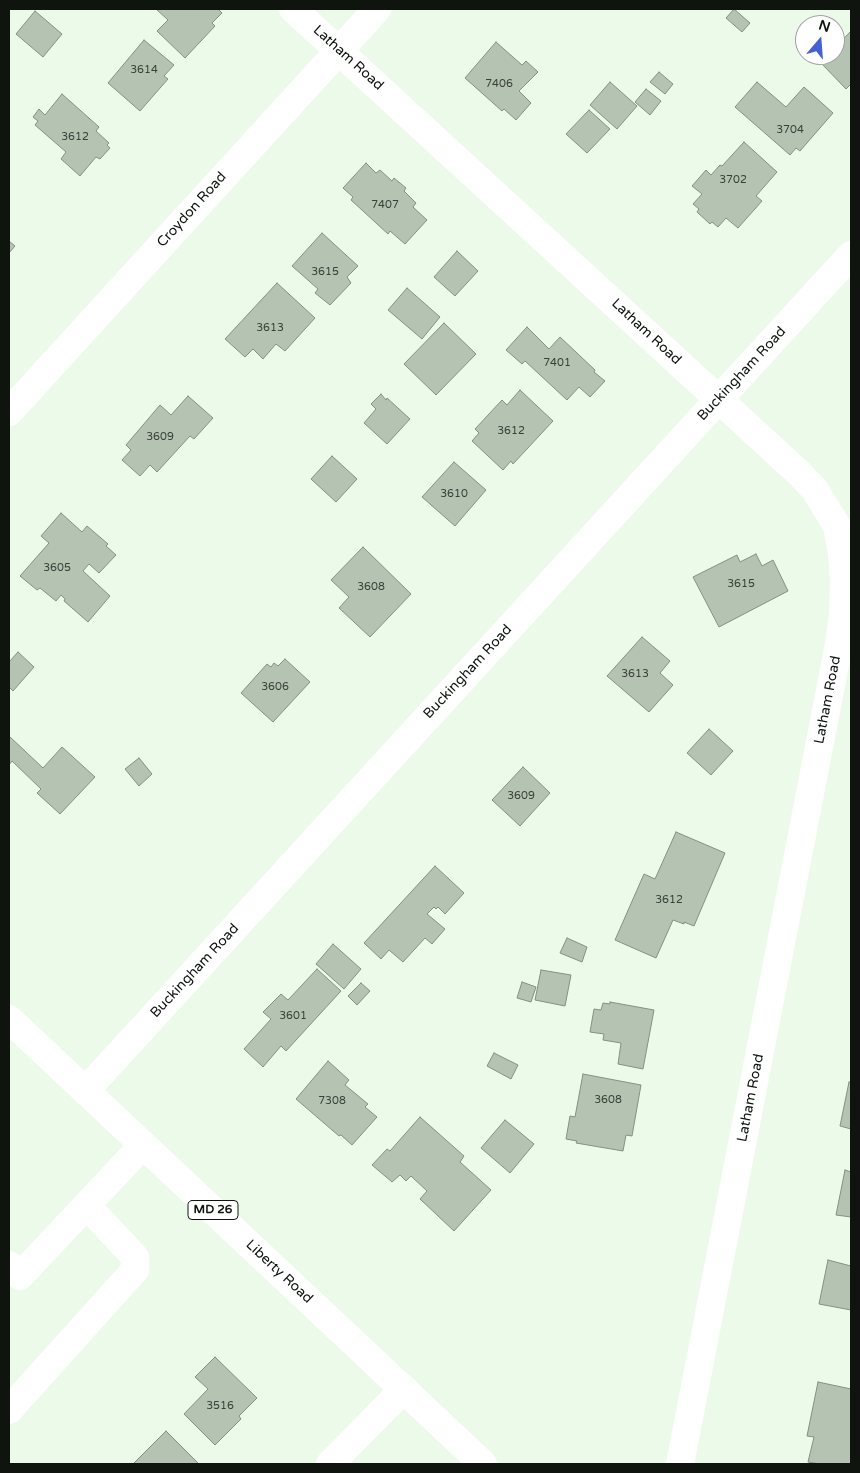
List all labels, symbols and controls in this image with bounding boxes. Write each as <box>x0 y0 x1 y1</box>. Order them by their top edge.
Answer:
north arrow <box>795 15 845 65</box>
text: N <box>817 16 832 36</box>
street label: Latham Road <box>309 22 387 94</box>
house number: 3614 <box>130 63 158 77</box>
house number: 7406 <box>485 77 513 91</box>
house number: 3704 <box>776 123 804 137</box>
house number: 3612 <box>61 130 89 144</box>
street label: Croydon Road <box>154 169 230 251</box>
house number: 3702 <box>719 173 747 187</box>
house number: 7407 <box>371 198 399 212</box>
house number: 3615 <box>311 265 339 279</box>
street label: Latham Road <box>608 295 684 369</box>
house number: 3613 <box>256 321 284 335</box>
street label: Buckingham Road <box>694 324 790 424</box>
house number: 7401 <box>543 356 571 370</box>
house number: 3612 <box>497 424 525 438</box>
house number: 3609 <box>146 430 174 444</box>
house number: 3610 <box>440 487 468 501</box>
house number: 3605 <box>43 561 71 575</box>
house number: 3615 <box>727 577 755 591</box>
house number: 3608 <box>357 580 385 594</box>
street label: Buckingham Road <box>420 622 516 722</box>
street label: Latham Road <box>811 655 845 745</box>
house number: 3613 <box>621 667 649 681</box>
house number: 3606 <box>261 680 289 694</box>
house number: 3609 <box>507 789 535 803</box>
house number: 3612 <box>655 893 683 907</box>
street label: Buckingham Road <box>147 921 243 1021</box>
house number: 3601 <box>279 1009 307 1023</box>
street label: Latham Road <box>734 1053 768 1143</box>
house number: 3608 <box>594 1093 622 1107</box>
house number: 7308 <box>318 1094 346 1108</box>
road number: MD 26 <box>188 1200 238 1220</box>
street label: Liberty Road <box>242 1237 316 1307</box>
house number: 3516 <box>206 1399 234 1413</box>

